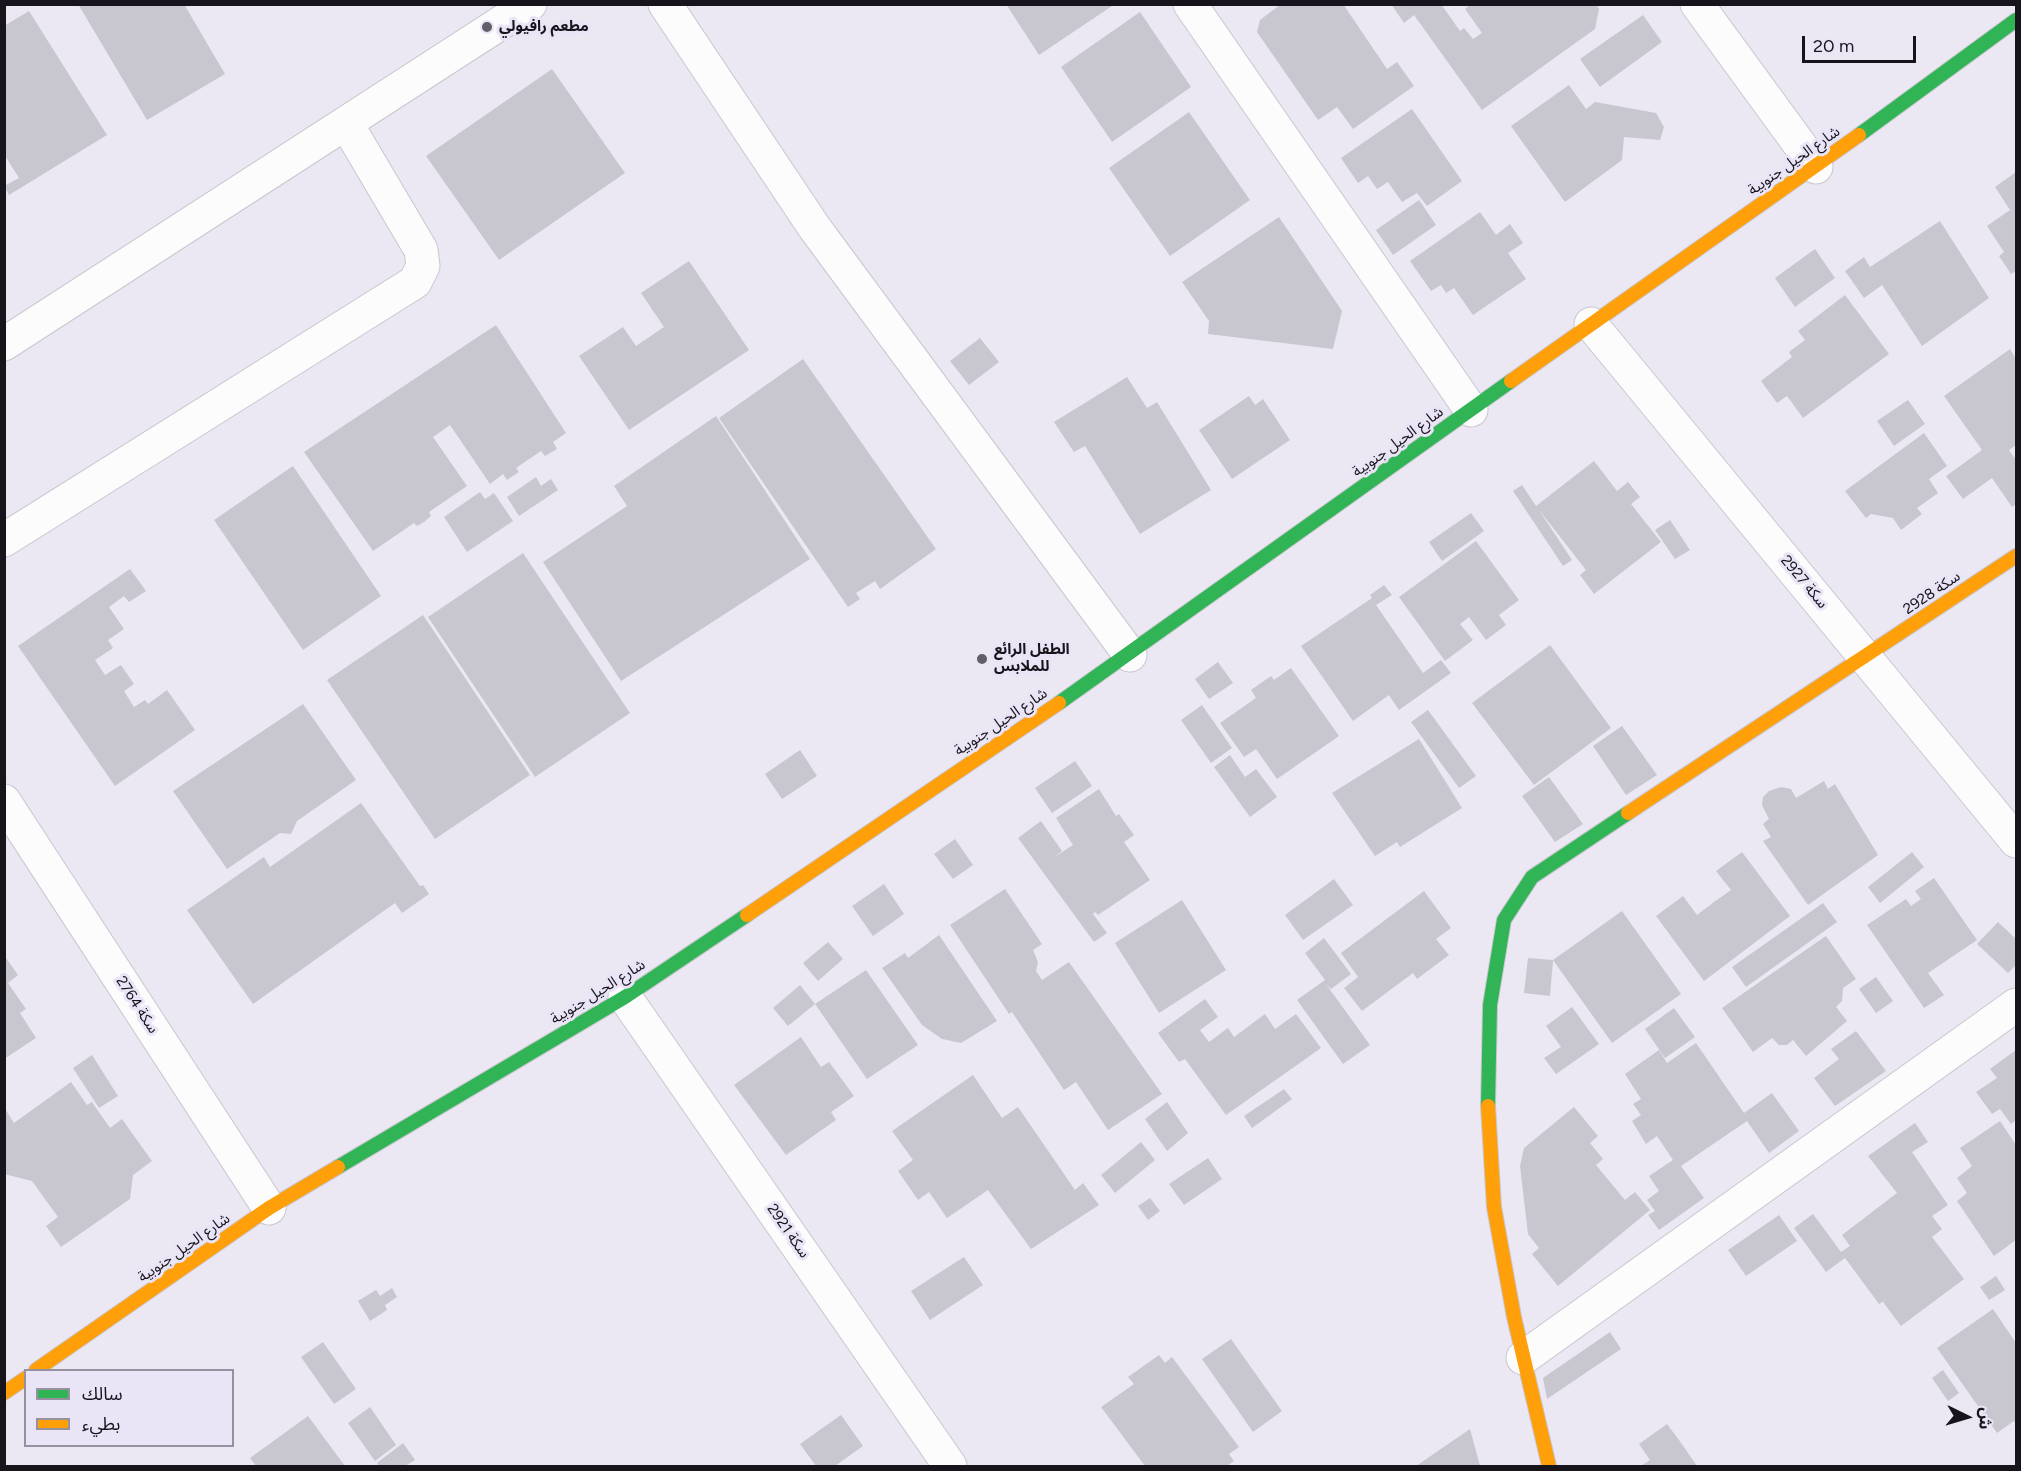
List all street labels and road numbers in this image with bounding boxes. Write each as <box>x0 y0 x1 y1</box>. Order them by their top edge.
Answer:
street label: شارع الحيل جنوبية <box>1745 123 1843 199</box>
street label: شارع الحيل جنوبية <box>1349 403 1447 481</box>
street label: سكة 2927 <box>1777 552 1831 612</box>
street label: سكة 2928 <box>1900 567 1964 619</box>
street label: شارع الحيل جنوبية <box>951 684 1051 760</box>
street label: شارع الحيل جنوبية <box>547 956 649 1028</box>
street label: سكة 2764 <box>112 973 162 1037</box>
street label: سكة 2921 <box>763 1201 813 1261</box>
street label: شارع الحيل جنوبية <box>135 1210 233 1286</box>

